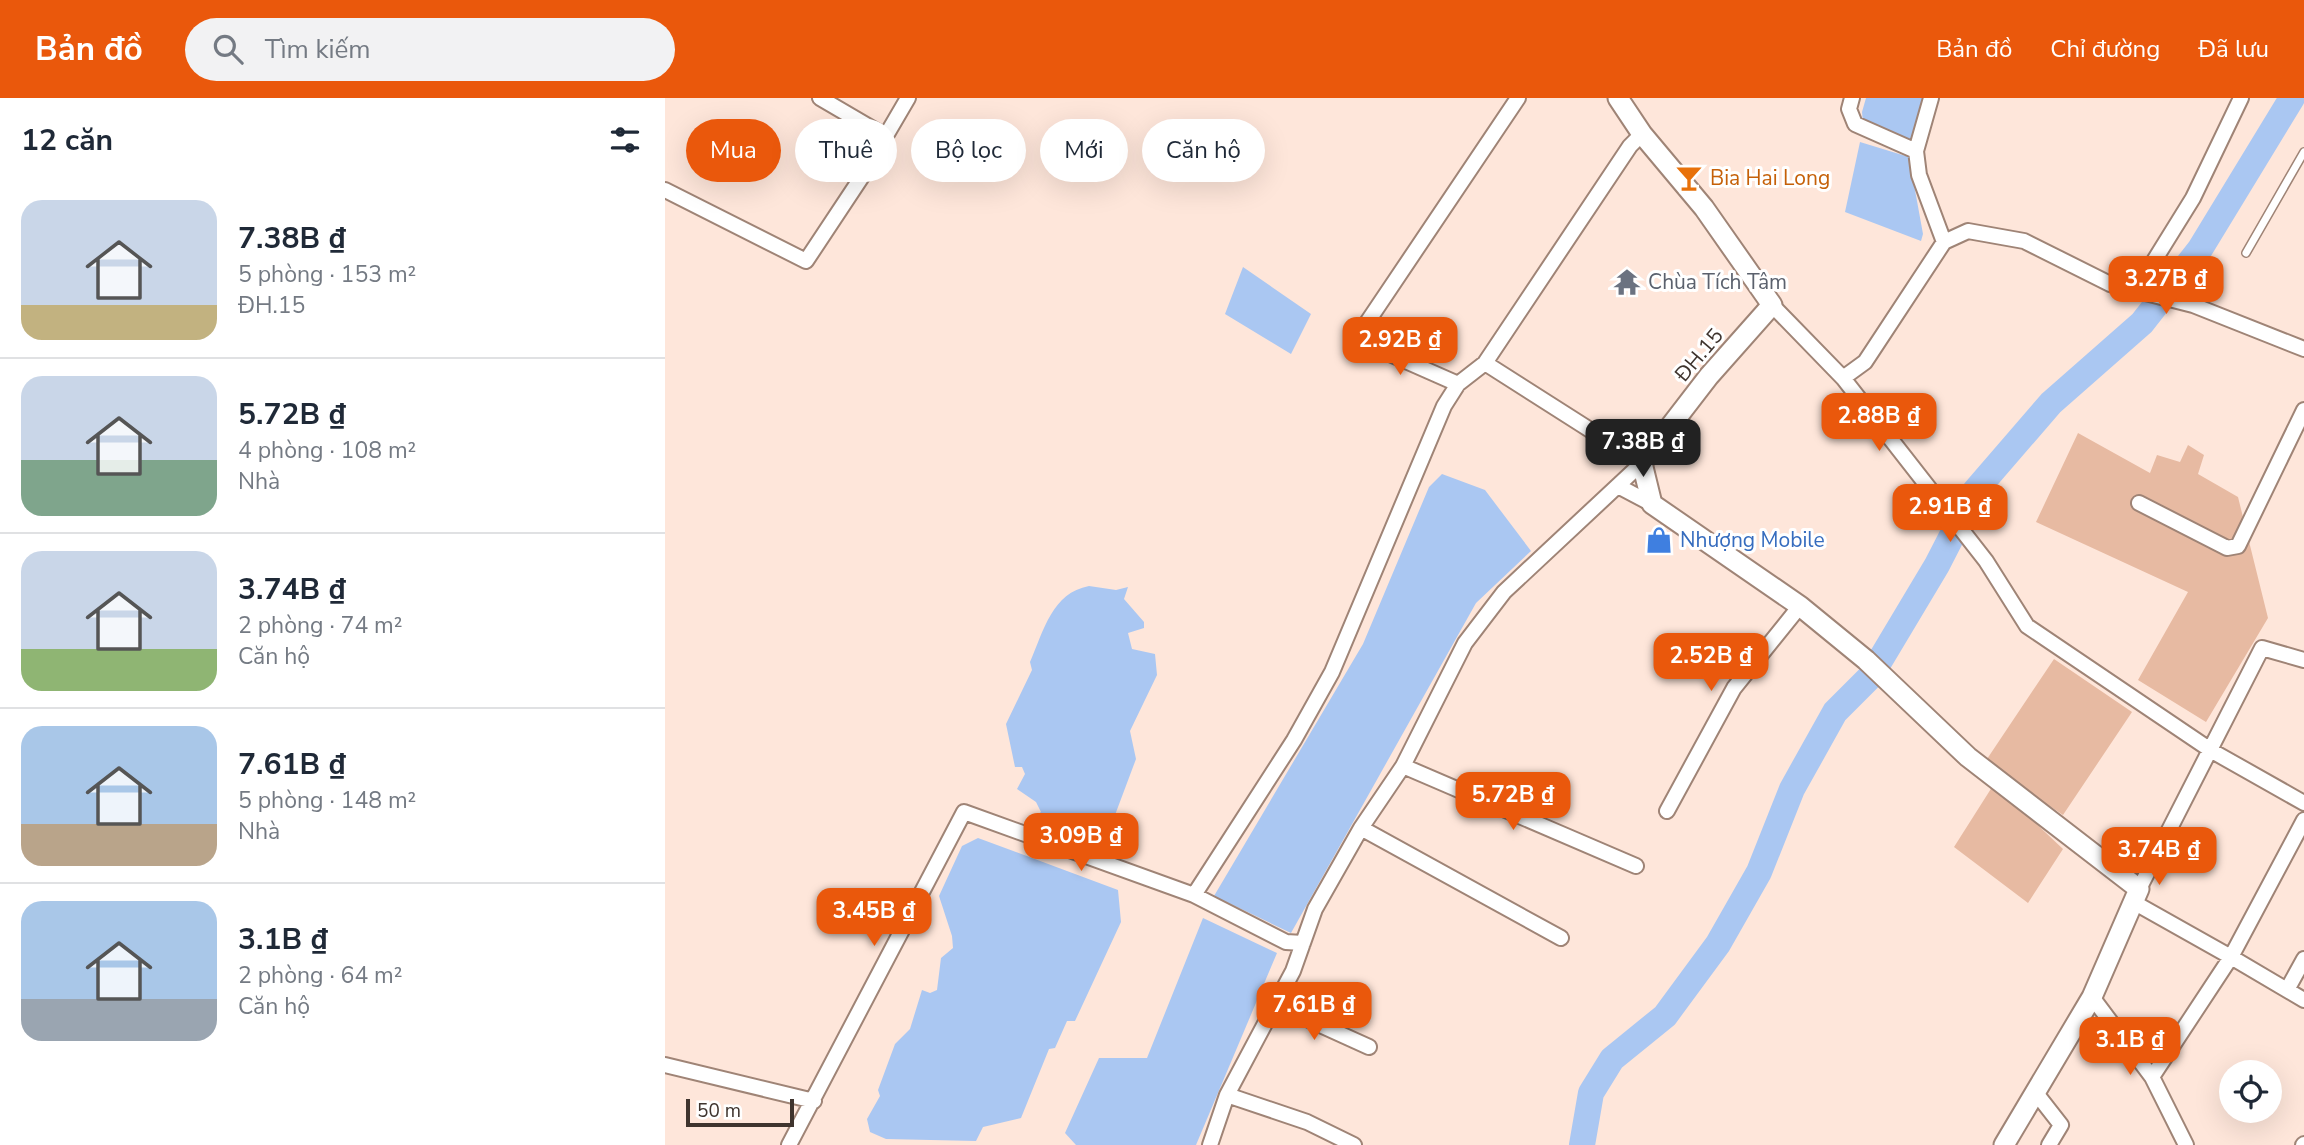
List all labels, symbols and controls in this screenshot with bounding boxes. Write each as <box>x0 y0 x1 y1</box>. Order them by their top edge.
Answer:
search box <box>185 18 675 81</box>
text: Bản đồ <box>35 27 143 72</box>
icon: search <box>209 30 247 68</box>
text: Tìm kiếm <box>265 32 371 67</box>
text: Bản đồ <box>1936 33 2012 65</box>
text: Chỉ đường <box>2050 33 2160 65</box>
text: Đã lưu <box>2198 33 2269 65</box>
chip: Mua <box>686 119 781 182</box>
chip: Thuê <box>795 119 897 182</box>
chip: Bộ lọc <box>911 119 1026 182</box>
chip: Mới <box>1040 119 1128 182</box>
chip: Căn hộ <box>1142 119 1265 182</box>
text: 12 căn <box>21 120 113 161</box>
icon: filters <box>606 121 644 159</box>
bar icon: Bia Hai Long <box>1674 163 1704 193</box>
place label: Bia Hai Long <box>1710 164 1830 192</box>
text: 7.38B ₫ <box>238 218 346 259</box>
icon: home <box>77 228 161 312</box>
pin: 3.27B ₫ <box>2101 256 2231 316</box>
text: 5 phòng · 153 m² <box>238 259 416 290</box>
text: 3.27B ₫ <box>2125 263 2207 294</box>
temple icon: Chùa Tích Tâm <box>1612 267 1642 297</box>
place label: Chùa Tích Tâm <box>1648 268 1787 296</box>
text: ĐH.15 <box>238 290 305 321</box>
pin: 2.92B ₫ <box>1335 317 1465 377</box>
street label: ĐH.15 <box>1668 322 1730 388</box>
text: 2.92B ₫ <box>1359 324 1441 355</box>
text: 5.72B ₫ <box>238 394 346 435</box>
pin: 2.88B ₫ <box>1814 394 1944 453</box>
text: 2.88B ₫ <box>1838 400 1920 431</box>
icon: home <box>77 404 161 488</box>
pin: 7.38B ₫ <box>1578 420 1708 479</box>
text: 7.38B ₫ <box>1602 426 1684 457</box>
text: 4 phòng · 108 m² <box>238 435 416 466</box>
text: Nhà <box>238 466 280 497</box>
pin: 2.91B ₫ <box>1885 484 2015 544</box>
text: 2.91B ₫ <box>1909 491 1991 522</box>
shop icon: Nhượng Mobile <box>1644 525 1674 555</box>
place label: Nhượng Mobile <box>1680 526 1825 554</box>
text: 3.74B ₫ <box>238 569 346 610</box>
icon: home <box>77 579 161 663</box>
text: 2 phòng · 74 m² <box>238 610 403 641</box>
pin: 2.52B ₫ <box>1646 634 1776 693</box>
text: 2.52B ₫ <box>1670 640 1752 671</box>
text: Căn hộ <box>238 641 310 672</box>
text: 7.61B ₫ <box>238 744 346 785</box>
icon: home <box>77 754 161 838</box>
pin: 5.72B ₫ <box>1448 772 1578 832</box>
text: 5.72B ₫ <box>1472 779 1554 810</box>
text: 5 phòng · 148 m² <box>238 785 416 816</box>
pin: 3.09B ₫ <box>1016 814 1146 873</box>
text: Nhà <box>238 816 280 847</box>
text: 3.09B ₫ <box>1040 820 1122 851</box>
pin: 3.74B ₫ <box>2094 828 2224 887</box>
text: 3.74B ₫ <box>2118 834 2200 865</box>
pin: 3.45B ₫ <box>809 888 939 948</box>
text: 3.45B ₫ <box>833 895 915 926</box>
text: 3.1B ₫ <box>238 919 328 960</box>
icon: home <box>77 929 161 1013</box>
text: 2 phòng · 64 m² <box>238 960 403 991</box>
pin: 7.61B ₫ <box>1249 982 1379 1042</box>
text: 7.61B ₫ <box>1273 989 1355 1020</box>
text: Căn hộ <box>238 991 310 1022</box>
pin: 3.1B ₫ <box>2073 1018 2187 1077</box>
text: 3.1B ₫ <box>2095 1024 2165 1055</box>
map controls <box>2219 1060 2282 1123</box>
button: locate <box>2219 1060 2282 1123</box>
scale bar <box>686 1096 795 1128</box>
text: 50 m <box>697 1098 741 1124</box>

